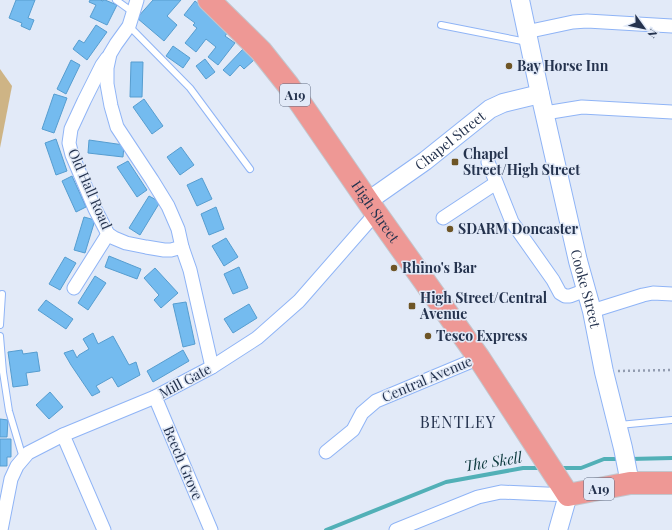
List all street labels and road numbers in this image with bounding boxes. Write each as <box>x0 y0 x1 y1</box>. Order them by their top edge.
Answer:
road number: A19 <box>280 84 310 106</box>
street label: Chapel Street <box>411 106 490 174</box>
street label: Old Hall Road <box>64 145 117 232</box>
street label: High Street <box>347 177 405 247</box>
street label: Cooke Street <box>567 247 605 330</box>
street label: Central Avenue <box>379 351 475 406</box>
street label: Mill Gate <box>155 359 214 402</box>
street label: Beech Grove <box>159 423 208 503</box>
road number: A19 <box>584 478 614 500</box>

